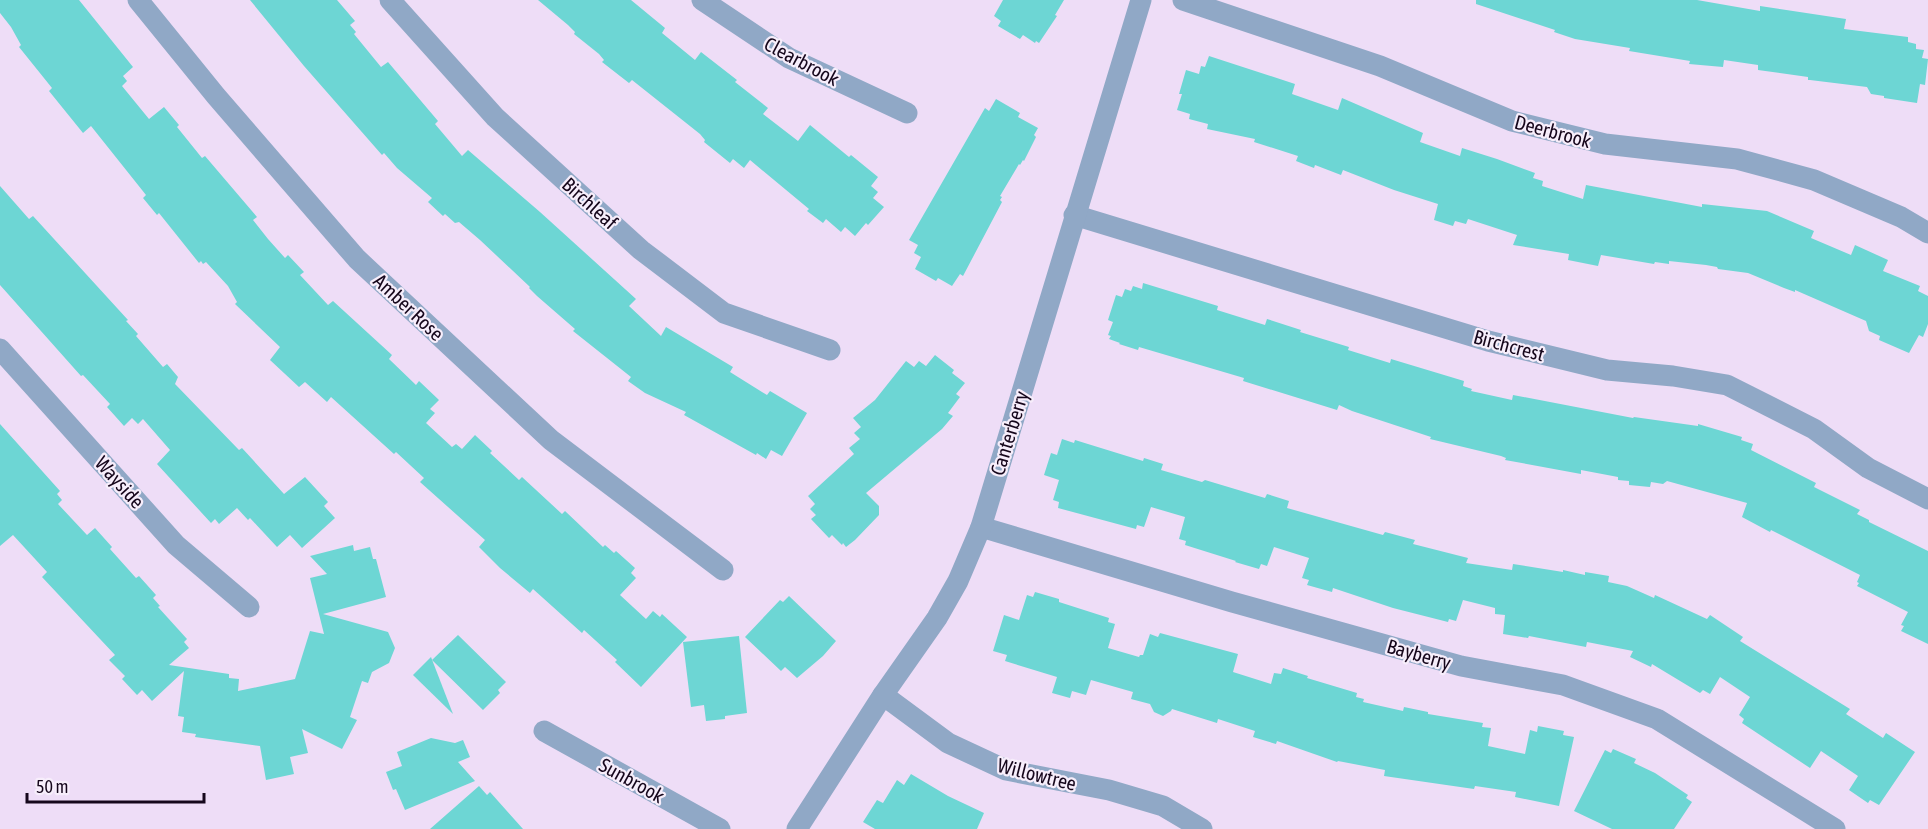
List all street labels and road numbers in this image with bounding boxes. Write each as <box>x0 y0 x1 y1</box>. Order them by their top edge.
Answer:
street label: Clearbrook <box>761 32 843 90</box>
street label: Deerbrook <box>1512 110 1594 152</box>
street label: Birchleaf <box>558 172 623 234</box>
street label: Amber Rose <box>369 269 449 345</box>
street label: Birchcrest <box>1471 325 1547 366</box>
street label: Canterberry <box>985 388 1033 478</box>
street label: Wayside <box>91 451 149 513</box>
street label: Bayberry <box>1384 634 1454 674</box>
street label: Sunbrook <box>595 753 669 807</box>
street label: Willowtree <box>995 753 1079 795</box>

